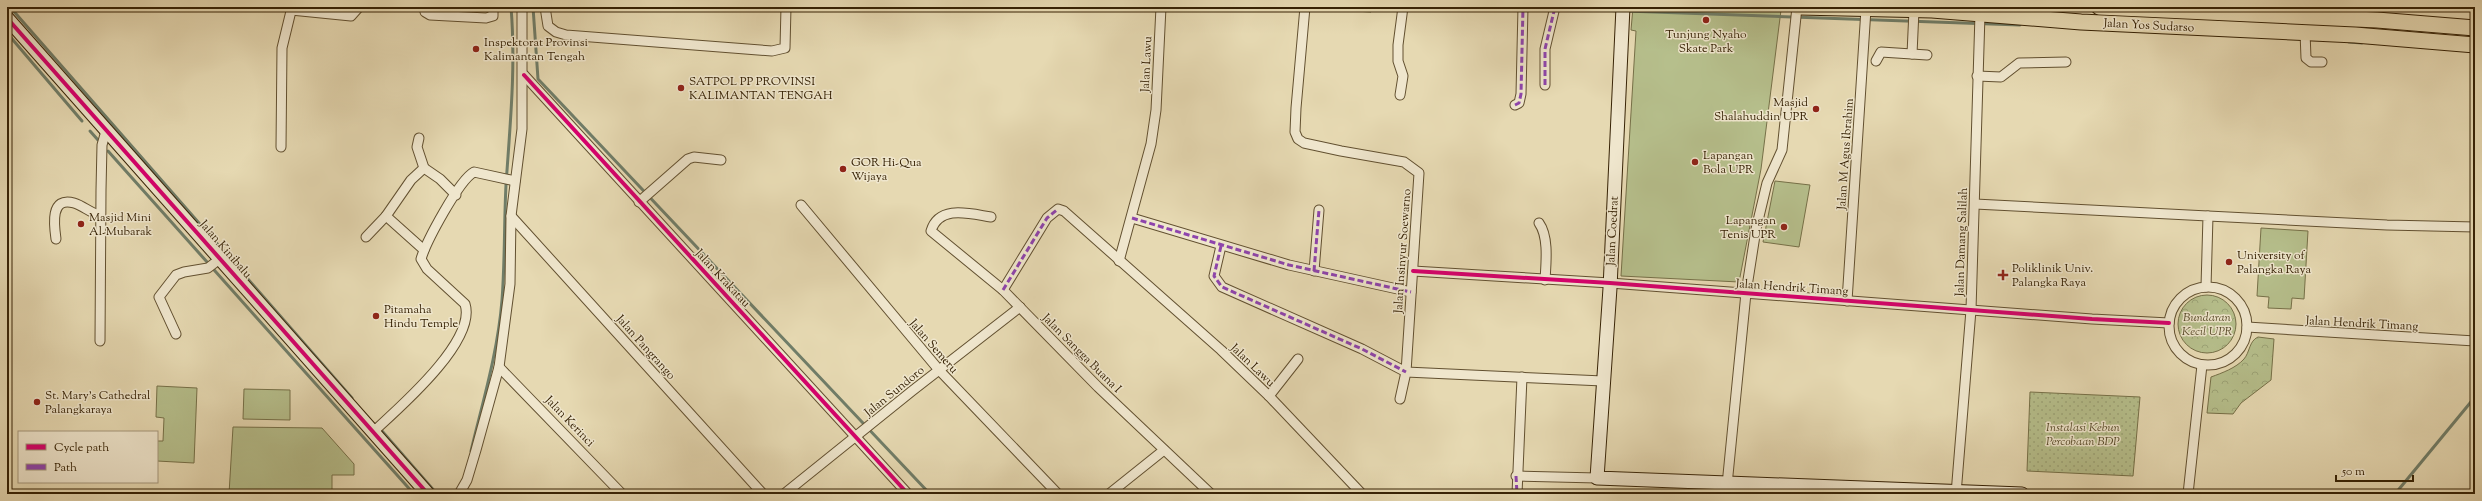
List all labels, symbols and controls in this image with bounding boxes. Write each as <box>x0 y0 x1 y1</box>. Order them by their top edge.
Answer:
marker: Tunjung Nyaho Skate Park <box>1701 15 1711 25</box>
street label: Jalan Yos Sudarso <box>2102 15 2195 37</box>
place label: Tunjung Nyaho Skate Park <box>1665 26 1747 58</box>
place label: Inspektorat Provinsi Kalimantan Tengah <box>484 34 588 66</box>
street label: Jalan Lawu <box>1136 36 1157 93</box>
marker: Inspektorat Provinsi Kalimantan Tengah <box>471 44 481 54</box>
place label: SATPOL PP PROVINSI KALIMANTAN TENGAH <box>689 73 833 105</box>
marker: SATPOL PP PROVINSI KALIMANTAN TENGAH <box>676 83 686 93</box>
place label: Masjid Shalahuddin UPR <box>1714 94 1808 126</box>
street label: Jalan M Agus Ibrahim <box>1833 98 1859 211</box>
marker: Masjid Shalahuddin UPR <box>1811 104 1821 114</box>
place label: Lapangan Bola UPR <box>1703 147 1754 179</box>
place label: GOR Hi-Qua Wijaya <box>851 154 922 186</box>
marker: Lapangan Bola UPR <box>1690 157 1700 167</box>
marker: GOR Hi-Qua Wijaya <box>838 164 848 174</box>
street label: Jalan Damang Salilah <box>1951 187 1973 298</box>
street label: Jalan Insinyur Soewarno <box>1390 188 1416 315</box>
street label: Jalan Coedrat <box>1602 196 1624 267</box>
place label: Masjid Mini Al-Mubarak <box>89 209 152 241</box>
place label: Lapangan Tenis UPR <box>1720 212 1776 244</box>
street label: Jalan Kinibalu <box>194 216 256 283</box>
marker: Masjid Mini Al-Mubarak <box>76 219 86 229</box>
marker: Lapangan Tenis UPR <box>1779 222 1789 232</box>
street label: Jalan Krakatau <box>690 245 754 312</box>
place label: University of Palangka Raya <box>2237 247 2311 279</box>
marker: University of Palangka Raya <box>2224 257 2234 267</box>
place label: Poliklinik Univ. Palangka Raya <box>2012 260 2093 292</box>
marker: Poliklinik Univ. Palangka Raya <box>1997 269 2009 281</box>
street label: Jalan Hendrik Timang <box>1734 275 1849 301</box>
place label: Pitamaha Hindu Temple <box>384 301 459 333</box>
street label: Jalan Sangga Buana I <box>1037 309 1125 398</box>
park label: Bundaran Kecil UPR <box>2182 309 2233 341</box>
street label: Jalan Pangrango <box>611 310 680 384</box>
marker: Pitamaha Hindu Temple <box>371 311 381 321</box>
street label: Jalan Hendrik Timang <box>2304 312 2419 336</box>
street label: Jalan Semeru <box>904 315 962 378</box>
street label: Jalan Lawu <box>1225 339 1279 392</box>
street label: Jalan Sundoro <box>860 362 929 422</box>
place label: St. Mary's Cathedral Palangkaraya <box>45 387 151 419</box>
street label: Jalan Kerinci <box>540 391 599 452</box>
marker: St. Mary's Cathedral Palangkaraya <box>32 397 42 407</box>
park label: Instalasi Kebun Percobaan BDP <box>2046 419 2121 451</box>
legend <box>18 431 158 483</box>
text: Cycle path <box>54 439 109 457</box>
scale bar <box>2336 457 2413 483</box>
text: Path <box>54 459 77 477</box>
text: 50 m <box>2341 463 2365 481</box>

